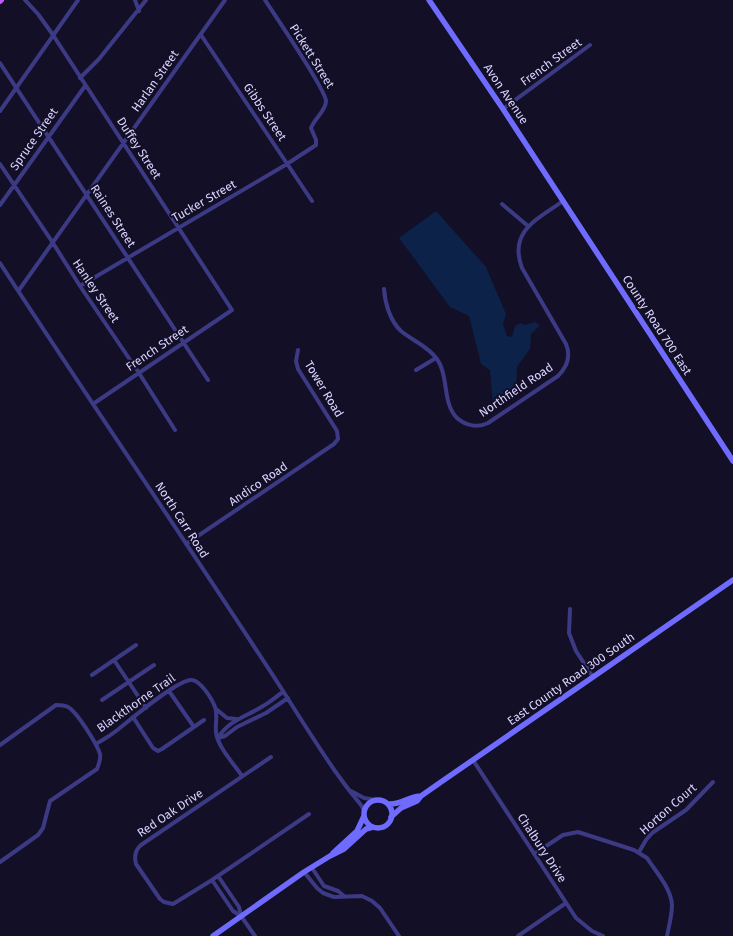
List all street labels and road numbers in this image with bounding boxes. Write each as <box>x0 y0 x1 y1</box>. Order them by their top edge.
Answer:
street label: Pickett Street <box>287 21 338 91</box>
street label: French Street <box>518 35 585 89</box>
street label: Harlan Street <box>129 47 182 115</box>
street label: Avon Avenue <box>481 61 531 127</box>
street label: Gibbs Street <box>241 80 290 144</box>
street label: Spruce Street <box>7 105 61 173</box>
street label: Duffey Street <box>114 115 165 182</box>
street label: Tucker Street <box>170 177 239 225</box>
street label: Raines Street <box>88 182 139 251</box>
street label: Hanley Street <box>70 257 123 326</box>
street label: County Road 700 East <box>620 273 695 378</box>
street label: French Street <box>123 322 191 374</box>
street label: Tower Road <box>302 358 346 420</box>
street label: Northfield Road <box>476 360 556 420</box>
street label: Andico Road <box>226 459 290 509</box>
street label: North Carr Road <box>152 479 212 561</box>
street label: East County Road 300 South <box>505 630 637 728</box>
street label: Blackthorne Trail <box>94 670 178 735</box>
street label: Horton Court <box>637 780 700 837</box>
street label: Red Oak Drive <box>135 786 205 840</box>
street label: Chalbury Drive <box>514 811 570 885</box>

